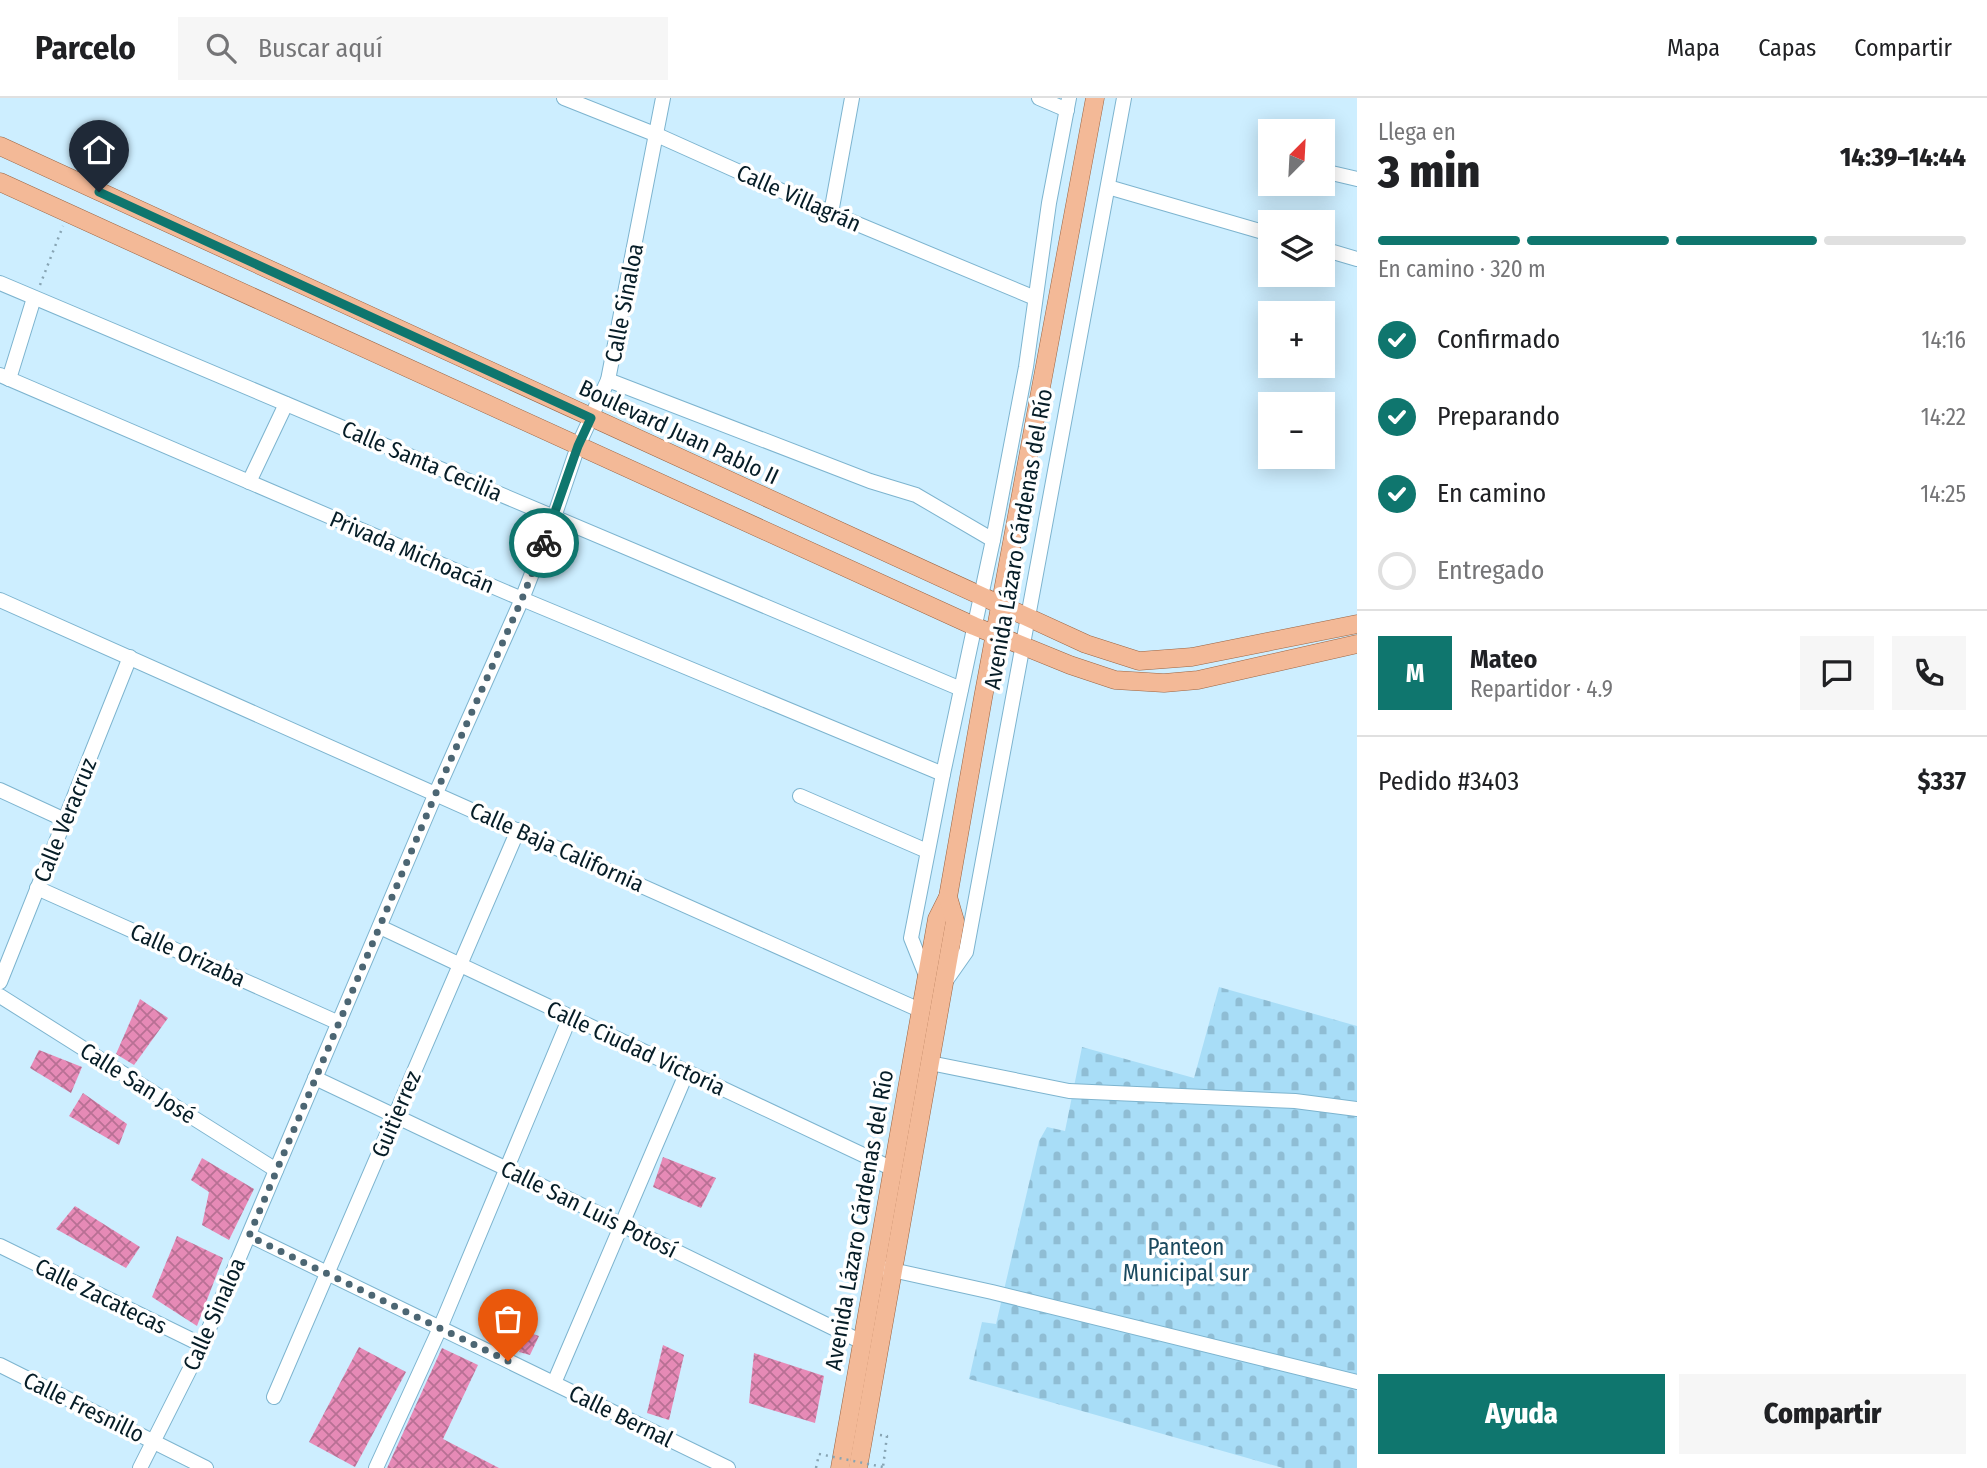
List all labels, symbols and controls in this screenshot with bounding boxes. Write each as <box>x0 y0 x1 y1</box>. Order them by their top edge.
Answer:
search box <box>178 17 668 80</box>
text: Parcelo <box>35 28 136 68</box>
icon: search <box>202 29 240 67</box>
text: Buscar aquí <box>258 33 382 64</box>
text: Mapa <box>1667 34 1720 62</box>
text: Capas <box>1758 34 1816 62</box>
text: Compartir <box>1854 34 1952 62</box>
text: Llega en <box>1378 118 1456 146</box>
north arrow <box>1258 119 1335 196</box>
map controls <box>1258 119 1335 469</box>
pin <box>69 120 129 192</box>
icon: home <box>80 131 118 169</box>
text: 14:39–14:44 <box>1840 142 1966 173</box>
text: 3 min <box>1378 144 1480 199</box>
street label: Calle Villagrán <box>732 158 866 238</box>
button: layers <box>1258 210 1335 287</box>
street label: Calle Sinaloa <box>599 241 649 365</box>
text: En camino · 320 m <box>1378 255 1546 283</box>
button: + <box>1258 301 1335 378</box>
icon: check <box>1378 321 1416 359</box>
text: Confirmado <box>1437 324 1560 355</box>
text: 14:16 <box>1922 326 1966 354</box>
street label: Boulevard Juan Pablo II <box>575 373 783 491</box>
street label: Avenida Lázaro Cárdenas del Río <box>978 387 1058 691</box>
button: − <box>1258 392 1335 469</box>
icon: check <box>1378 398 1416 436</box>
text: Preparando <box>1437 401 1560 432</box>
text: 14:22 <box>1921 403 1966 431</box>
street label: Calle Santa Cecilia <box>338 415 506 507</box>
icon: check <box>1378 475 1416 513</box>
text: En camino <box>1437 478 1546 509</box>
text: 14:25 <box>1920 480 1966 508</box>
street label: Privada Michoacán <box>326 505 498 599</box>
courier <box>509 508 579 578</box>
icon: bike <box>525 524 563 562</box>
text: Entregado <box>1437 555 1544 586</box>
button: chat <box>1800 636 1874 710</box>
button: phone <box>1892 636 1966 710</box>
text: Mateo <box>1470 644 1537 675</box>
text: M <box>1406 658 1424 689</box>
text: Repartidor · 4.9 <box>1470 675 1613 703</box>
street label: Calle Veracruz <box>27 754 103 886</box>
text: Pedido #3403 <box>1378 766 1519 797</box>
text: $337 <box>1918 766 1966 797</box>
street label: Calle Baja California <box>465 796 649 898</box>
street label: Calle Orizaba <box>126 917 250 993</box>
street label: Calle Ciudad Victoria <box>542 994 730 1102</box>
street label: Calle San José <box>75 1036 201 1130</box>
street label: Guitierrez <box>365 1066 427 1162</box>
street label: Avenida Lázaro Cárdenas del Río <box>819 1068 899 1372</box>
street label: Calle San Luis Potosí <box>496 1154 682 1264</box>
park label: Panteon Municipal sur <box>1123 1233 1249 1287</box>
street label: Calle Zacatecas <box>31 1252 172 1340</box>
street label: Calle Sinaloa <box>177 1253 251 1375</box>
pin <box>478 1289 538 1361</box>
icon: bag <box>489 1300 527 1338</box>
street label: Calle Fresnillo <box>19 1366 149 1448</box>
button: Ayuda <box>1378 1374 1665 1454</box>
button: Compartir <box>1679 1374 1966 1454</box>
street label: Calle Bernal <box>564 1379 678 1453</box>

